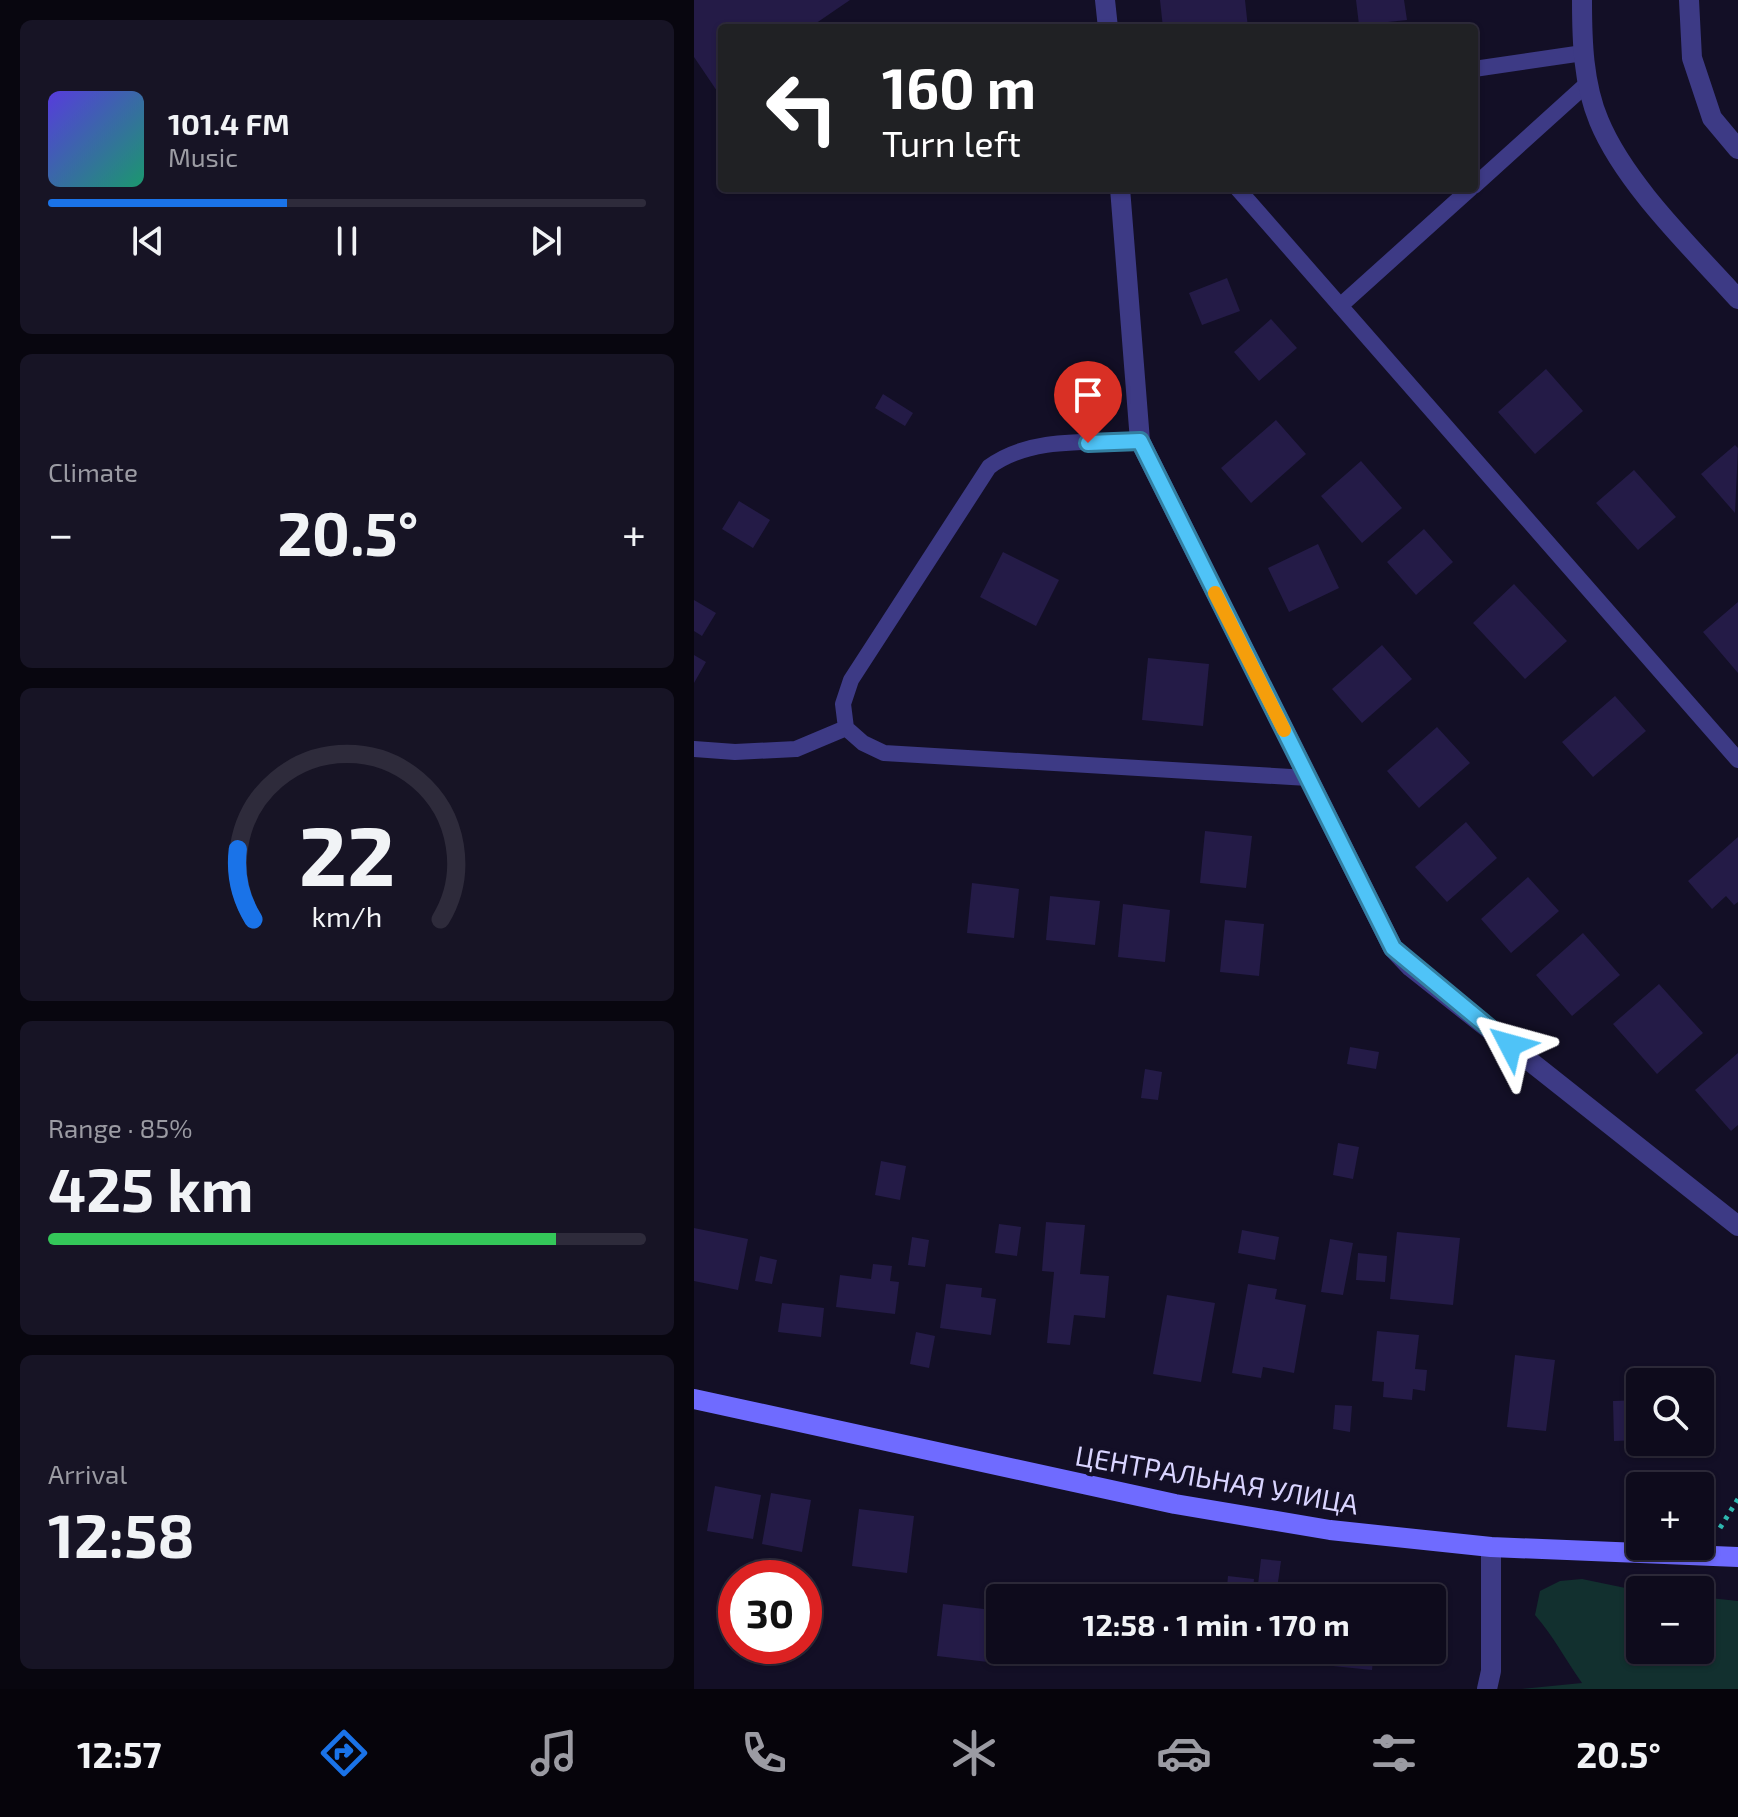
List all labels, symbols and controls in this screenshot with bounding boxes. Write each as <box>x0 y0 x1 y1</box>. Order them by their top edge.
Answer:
text: 160 m <box>882 53 1036 120</box>
icon: left <box>750 56 854 160</box>
text: 101.4 FM <box>168 105 290 141</box>
text: Turn left <box>882 121 1021 164</box>
text: Music <box>168 141 238 172</box>
icon: previous <box>126 219 170 263</box>
icon: pause <box>325 219 369 263</box>
icon: next <box>524 219 568 263</box>
pin <box>1054 361 1122 443</box>
icon: arrive <box>1066 373 1110 417</box>
text: Climate <box>48 456 138 487</box>
text: 20.5° <box>277 496 418 568</box>
text: − <box>48 506 74 559</box>
text: + <box>622 506 646 559</box>
text: 22 <box>299 803 395 903</box>
text: km/h <box>312 899 382 934</box>
position arrow <box>1468 1003 1552 1087</box>
text: Range · 85% <box>48 1112 193 1143</box>
text: 425 km <box>48 1152 254 1224</box>
map controls <box>1626 1368 1714 1664</box>
button: search <box>1626 1368 1714 1456</box>
street label: ЦЕНТРАЛЬНАЯ УЛИЦА <box>1073 1437 1362 1521</box>
text: Arrival <box>48 1458 127 1489</box>
button: + <box>1626 1472 1714 1560</box>
text: 12:58 <box>48 1498 195 1570</box>
speed limit sign: 30 <box>718 1560 822 1664</box>
button: − <box>1626 1576 1714 1664</box>
text: 12:58 · 1 min · 170 m <box>1082 1606 1350 1642</box>
icon: directions <box>316 1725 372 1781</box>
icon: music <box>526 1725 582 1781</box>
icon: phone <box>736 1725 792 1781</box>
icon: climate <box>946 1725 1002 1781</box>
icon: car <box>1156 1725 1212 1781</box>
icon: filters <box>1366 1725 1422 1781</box>
text: 12:57 <box>77 1732 162 1775</box>
text: 20.5° <box>1576 1732 1661 1775</box>

